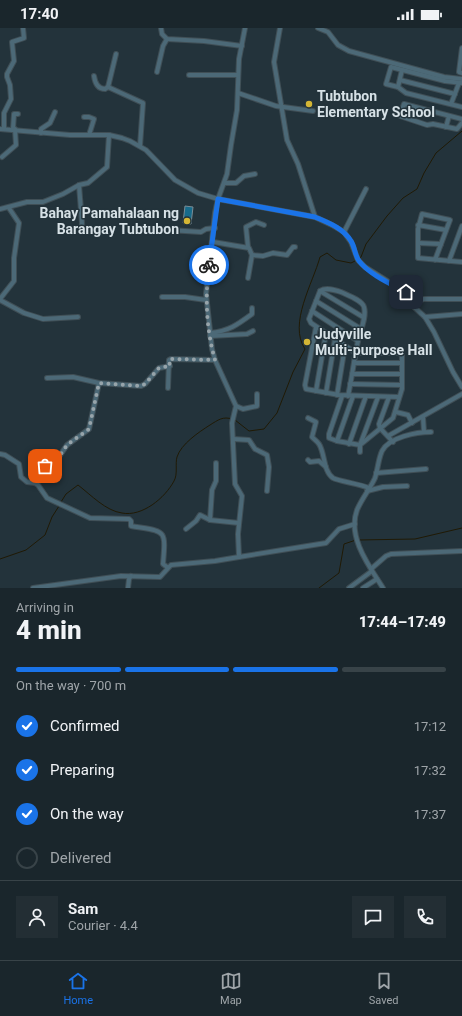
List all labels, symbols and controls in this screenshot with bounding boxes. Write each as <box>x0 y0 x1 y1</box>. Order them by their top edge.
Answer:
text: 17:40 <box>20 5 59 23</box>
place label: Tubtubon Elementary School <box>317 88 435 120</box>
marker: Tubtubon Elementary School <box>304 99 314 109</box>
place label: Bahay Pamahalaan ng Barangay Tubtubon <box>40 205 179 237</box>
marker: Bahay Pamahalaan ng Barangay Tubtubon <box>182 216 192 226</box>
courier <box>189 245 229 285</box>
icon: bike <box>198 254 220 276</box>
pin <box>389 275 423 309</box>
icon: home <box>395 281 417 303</box>
place label: Judyville Multi-purpose Hall <box>315 326 432 358</box>
marker: Judyville Multi-purpose Hall <box>302 337 312 347</box>
pin <box>28 449 62 483</box>
icon: bag <box>34 455 56 477</box>
text: Arriving in <box>16 600 74 615</box>
text: 17:44–17:49 <box>359 613 446 631</box>
text: 4 min <box>16 615 82 645</box>
text: On the way · 700 m <box>16 678 126 693</box>
icon: check <box>16 715 38 737</box>
text: Confirmed <box>50 717 120 735</box>
text: 17:12 <box>414 719 446 734</box>
icon: check <box>16 759 38 781</box>
text: Preparing <box>50 761 114 779</box>
text: 17:32 <box>414 763 446 778</box>
icon: check <box>16 803 38 825</box>
text: On the way <box>50 805 124 823</box>
text: 17:37 <box>414 807 446 822</box>
text: Delivered <box>50 849 112 867</box>
button: person <box>16 896 58 938</box>
button: chat <box>352 896 394 938</box>
button: phone <box>404 896 446 938</box>
text: Sam <box>68 900 98 918</box>
text: Courier · 4.4 <box>68 918 138 933</box>
tab: Home <box>63 970 93 1007</box>
tab: Map <box>220 970 242 1007</box>
tab: Saved <box>369 970 399 1007</box>

